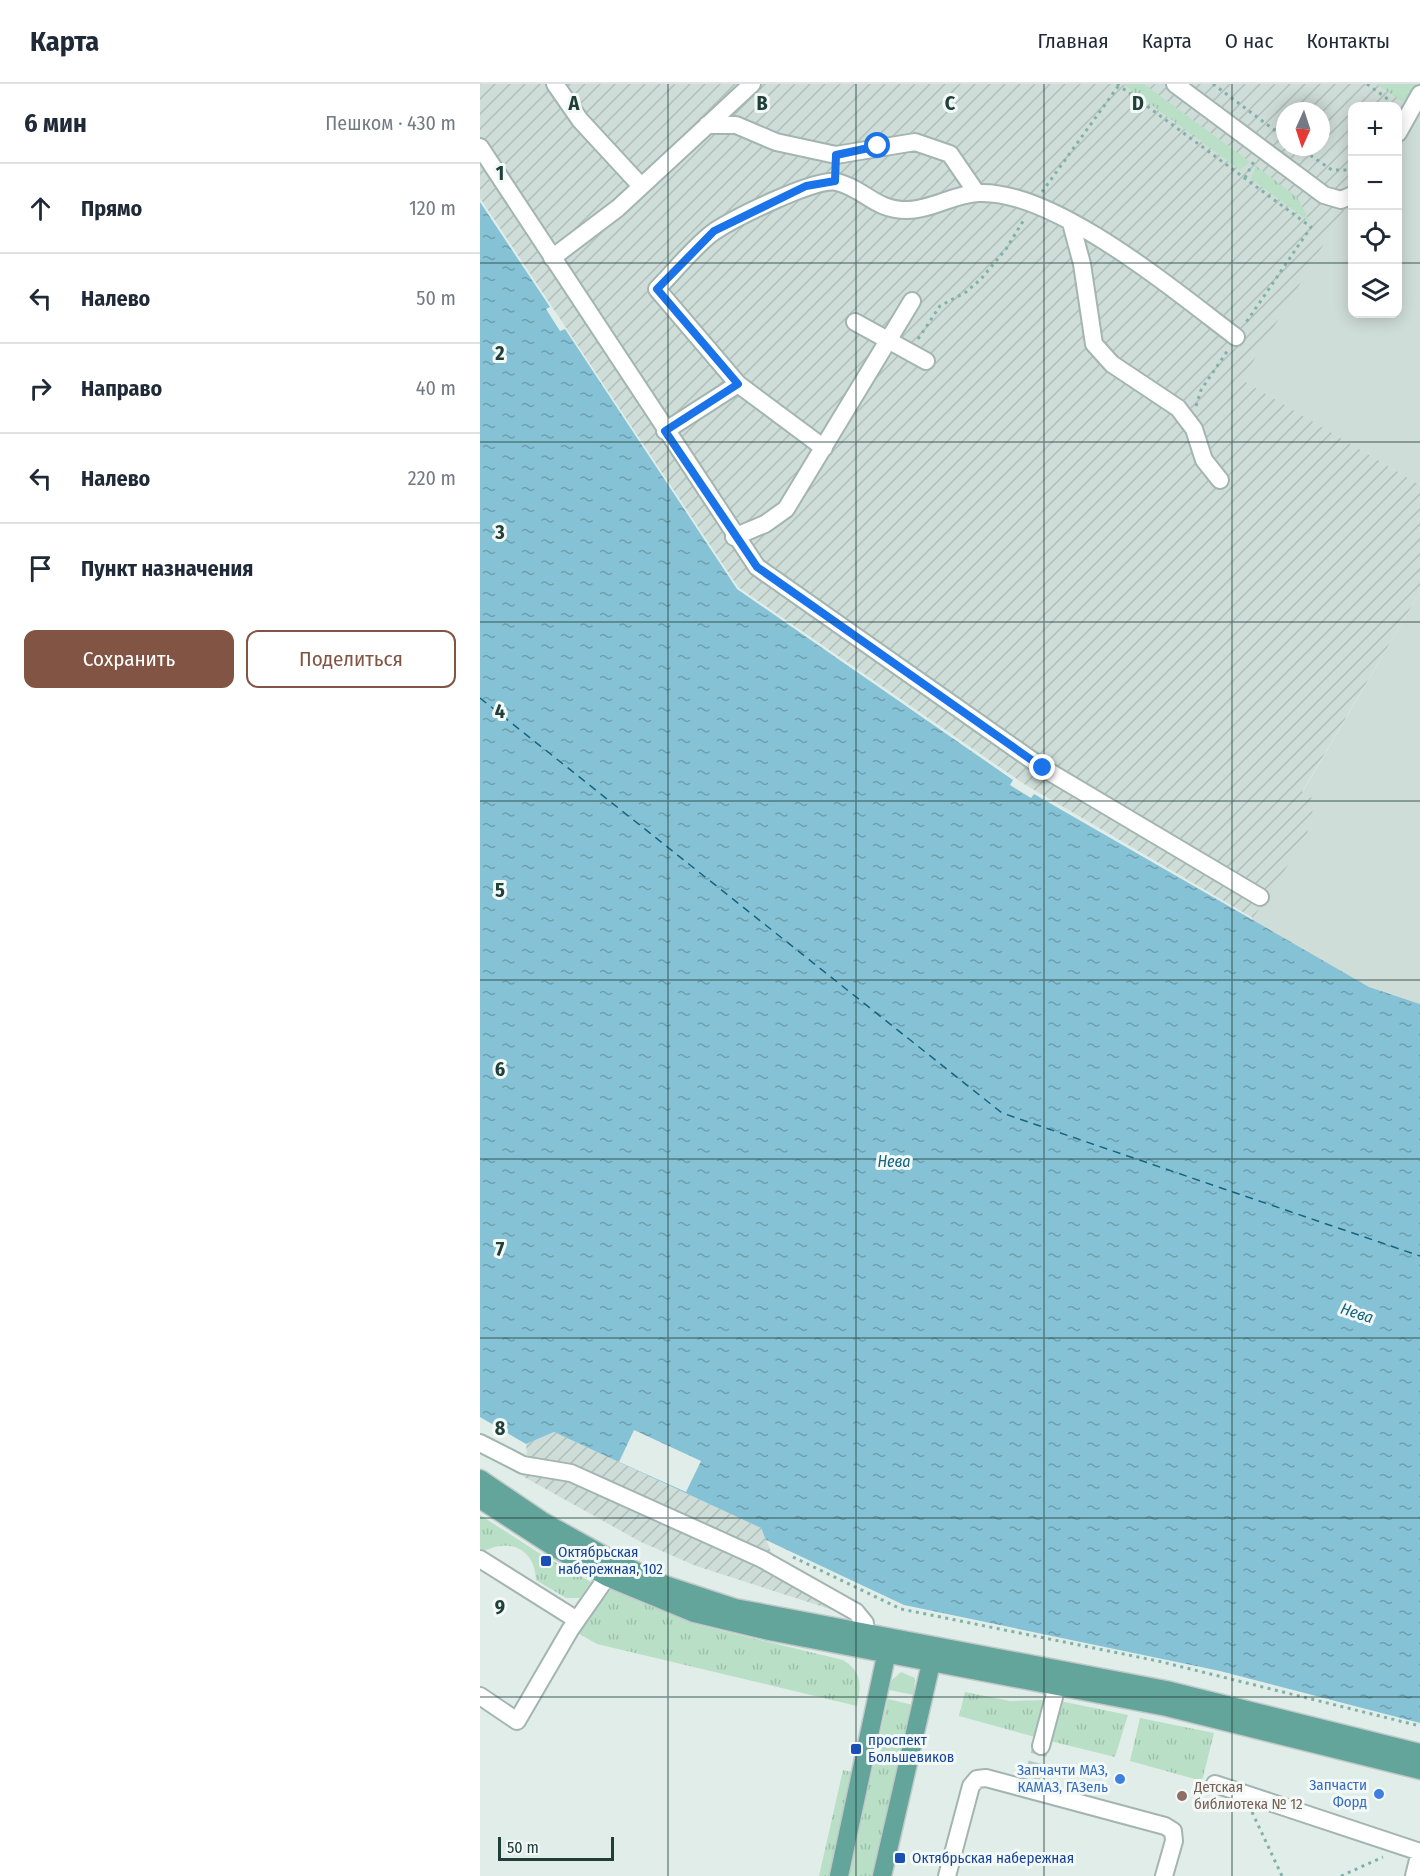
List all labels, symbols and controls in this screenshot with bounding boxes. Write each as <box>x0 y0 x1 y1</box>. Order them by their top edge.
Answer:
text: Карта <box>30 25 99 58</box>
text: Главная <box>1038 28 1109 54</box>
text: Карта <box>1142 28 1192 54</box>
text: О нас <box>1225 28 1273 54</box>
text: Контакты <box>1306 28 1390 54</box>
text: A <box>568 91 581 115</box>
text: B <box>756 91 768 115</box>
text: C <box>945 91 956 115</box>
text: D <box>1132 91 1144 115</box>
north arrow <box>1276 102 1330 156</box>
map controls <box>1348 102 1402 318</box>
button: + <box>1348 102 1402 156</box>
text: 6 мин <box>24 108 87 139</box>
text: Пешком · 430 m <box>325 111 456 135</box>
route start <box>864 132 890 158</box>
button: − <box>1348 156 1402 210</box>
text: 1 <box>496 161 504 185</box>
icon: ahead <box>24 192 57 225</box>
text: Прямо <box>81 195 142 222</box>
text: 120 m <box>409 196 456 220</box>
button: locate <box>1348 210 1402 264</box>
button: layers <box>1348 264 1402 318</box>
icon: left <box>24 282 57 315</box>
text: Налево <box>81 285 150 312</box>
text: 50 m <box>416 286 456 310</box>
text: 2 <box>494 341 505 365</box>
icon: right <box>24 372 57 405</box>
text: Направо <box>81 375 162 402</box>
text: 40 m <box>416 376 456 400</box>
icon: left <box>24 462 57 495</box>
text: Налево <box>81 465 150 492</box>
text: 220 m <box>408 466 456 490</box>
text: 3 <box>494 520 505 544</box>
icon: arrive <box>24 552 57 585</box>
text: Пункт назначения <box>81 555 253 582</box>
button: Сохранить <box>24 630 234 688</box>
button: Поделиться <box>246 630 456 688</box>
text: 4 <box>495 699 505 723</box>
route end <box>1029 754 1055 780</box>
text: 5 <box>495 878 505 902</box>
text: 6 <box>495 1057 505 1081</box>
water label: Нева <box>877 1152 911 1171</box>
text: 7 <box>496 1237 505 1261</box>
water label: Нева <box>1338 1299 1376 1327</box>
text: 8 <box>495 1416 506 1440</box>
place label: Октябрьская набережная, 102 <box>558 1543 663 1578</box>
marker: Октябрьская набережная, 102 <box>539 1554 553 1568</box>
text: 9 <box>495 1595 505 1619</box>
place label: проспект Большевиков <box>868 1731 954 1766</box>
marker: проспект Большевиков <box>849 1742 863 1756</box>
place label: Запчачти МАЗ, КАМАЗ, ГАЗель <box>1017 1761 1108 1796</box>
marker: Запчачти МАЗ, КАМАЗ, ГАЗель <box>1113 1772 1127 1786</box>
place label: Запчасти Форд <box>1309 1776 1367 1811</box>
place label: Детская библиотека № 12 <box>1193 1778 1303 1813</box>
marker: Запчасти Форд <box>1372 1787 1386 1801</box>
marker: Детская библиотека № 12 <box>1175 1789 1189 1803</box>
scale bar <box>498 1834 614 1862</box>
text: 50 m <box>507 1838 539 1857</box>
place label: Октябрьская набережная <box>912 1849 1074 1867</box>
marker: Октябрьская набережная <box>893 1851 907 1865</box>

